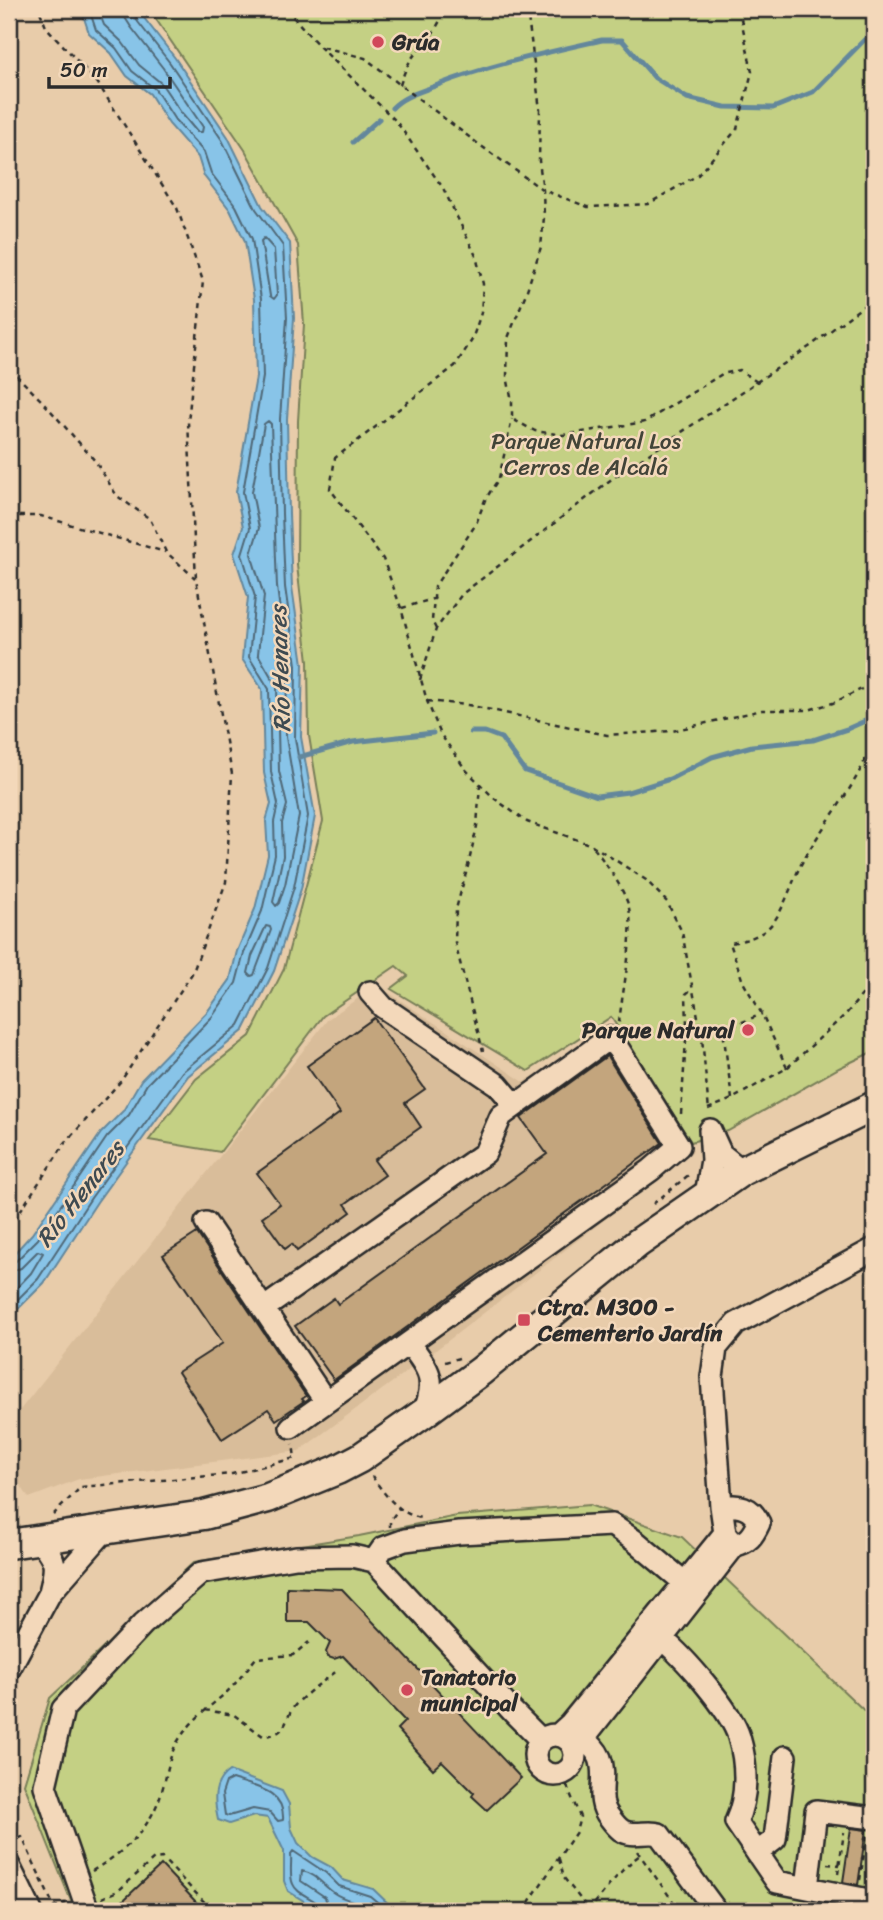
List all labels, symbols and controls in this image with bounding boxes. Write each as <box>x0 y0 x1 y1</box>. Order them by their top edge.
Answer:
place label: Grúa <box>391 22 440 63</box>
marker: Grúa <box>370 34 386 50</box>
scale bar <box>49 46 170 90</box>
text: 50 m <box>60 51 108 89</box>
park label: Parque Natural Los Cerros de Alcalá <box>491 421 681 488</box>
water label: Río Henares <box>257 602 303 733</box>
place label: Parque Natural <box>582 1010 735 1051</box>
marker: Parque Natural <box>740 1022 756 1038</box>
water label: Río Henares <box>25 1129 137 1257</box>
place label: Ctra. M300 - Cementerio Jardín <box>537 1287 723 1354</box>
marker: Ctra. M300 - Cementerio Jardín <box>516 1312 532 1328</box>
place label: Tanatorio municipal <box>420 1657 519 1724</box>
marker: Tanatorio municipal <box>399 1682 415 1698</box>

